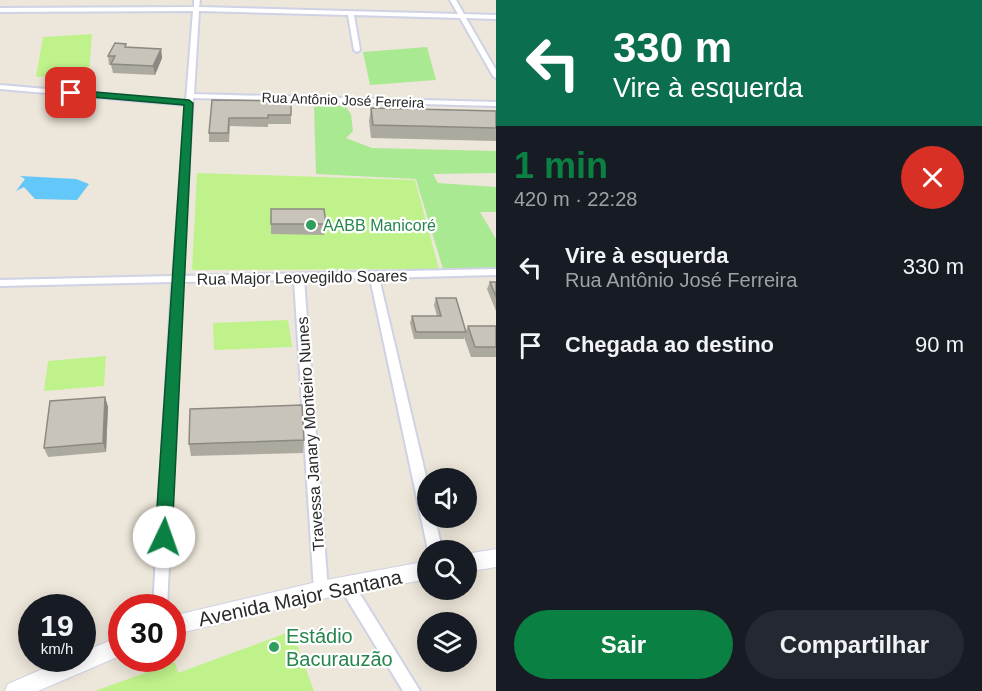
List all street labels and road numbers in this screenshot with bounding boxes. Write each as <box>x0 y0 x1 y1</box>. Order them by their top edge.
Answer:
street label: Rua Antônio José Ferreira <box>261 89 425 111</box>
street label: Rua Major Leovegildo Soares <box>196 267 408 288</box>
street label: Travessa Janary Monteiro Nunes <box>294 316 327 552</box>
street label: Avenida Major Santana <box>196 565 405 630</box>

